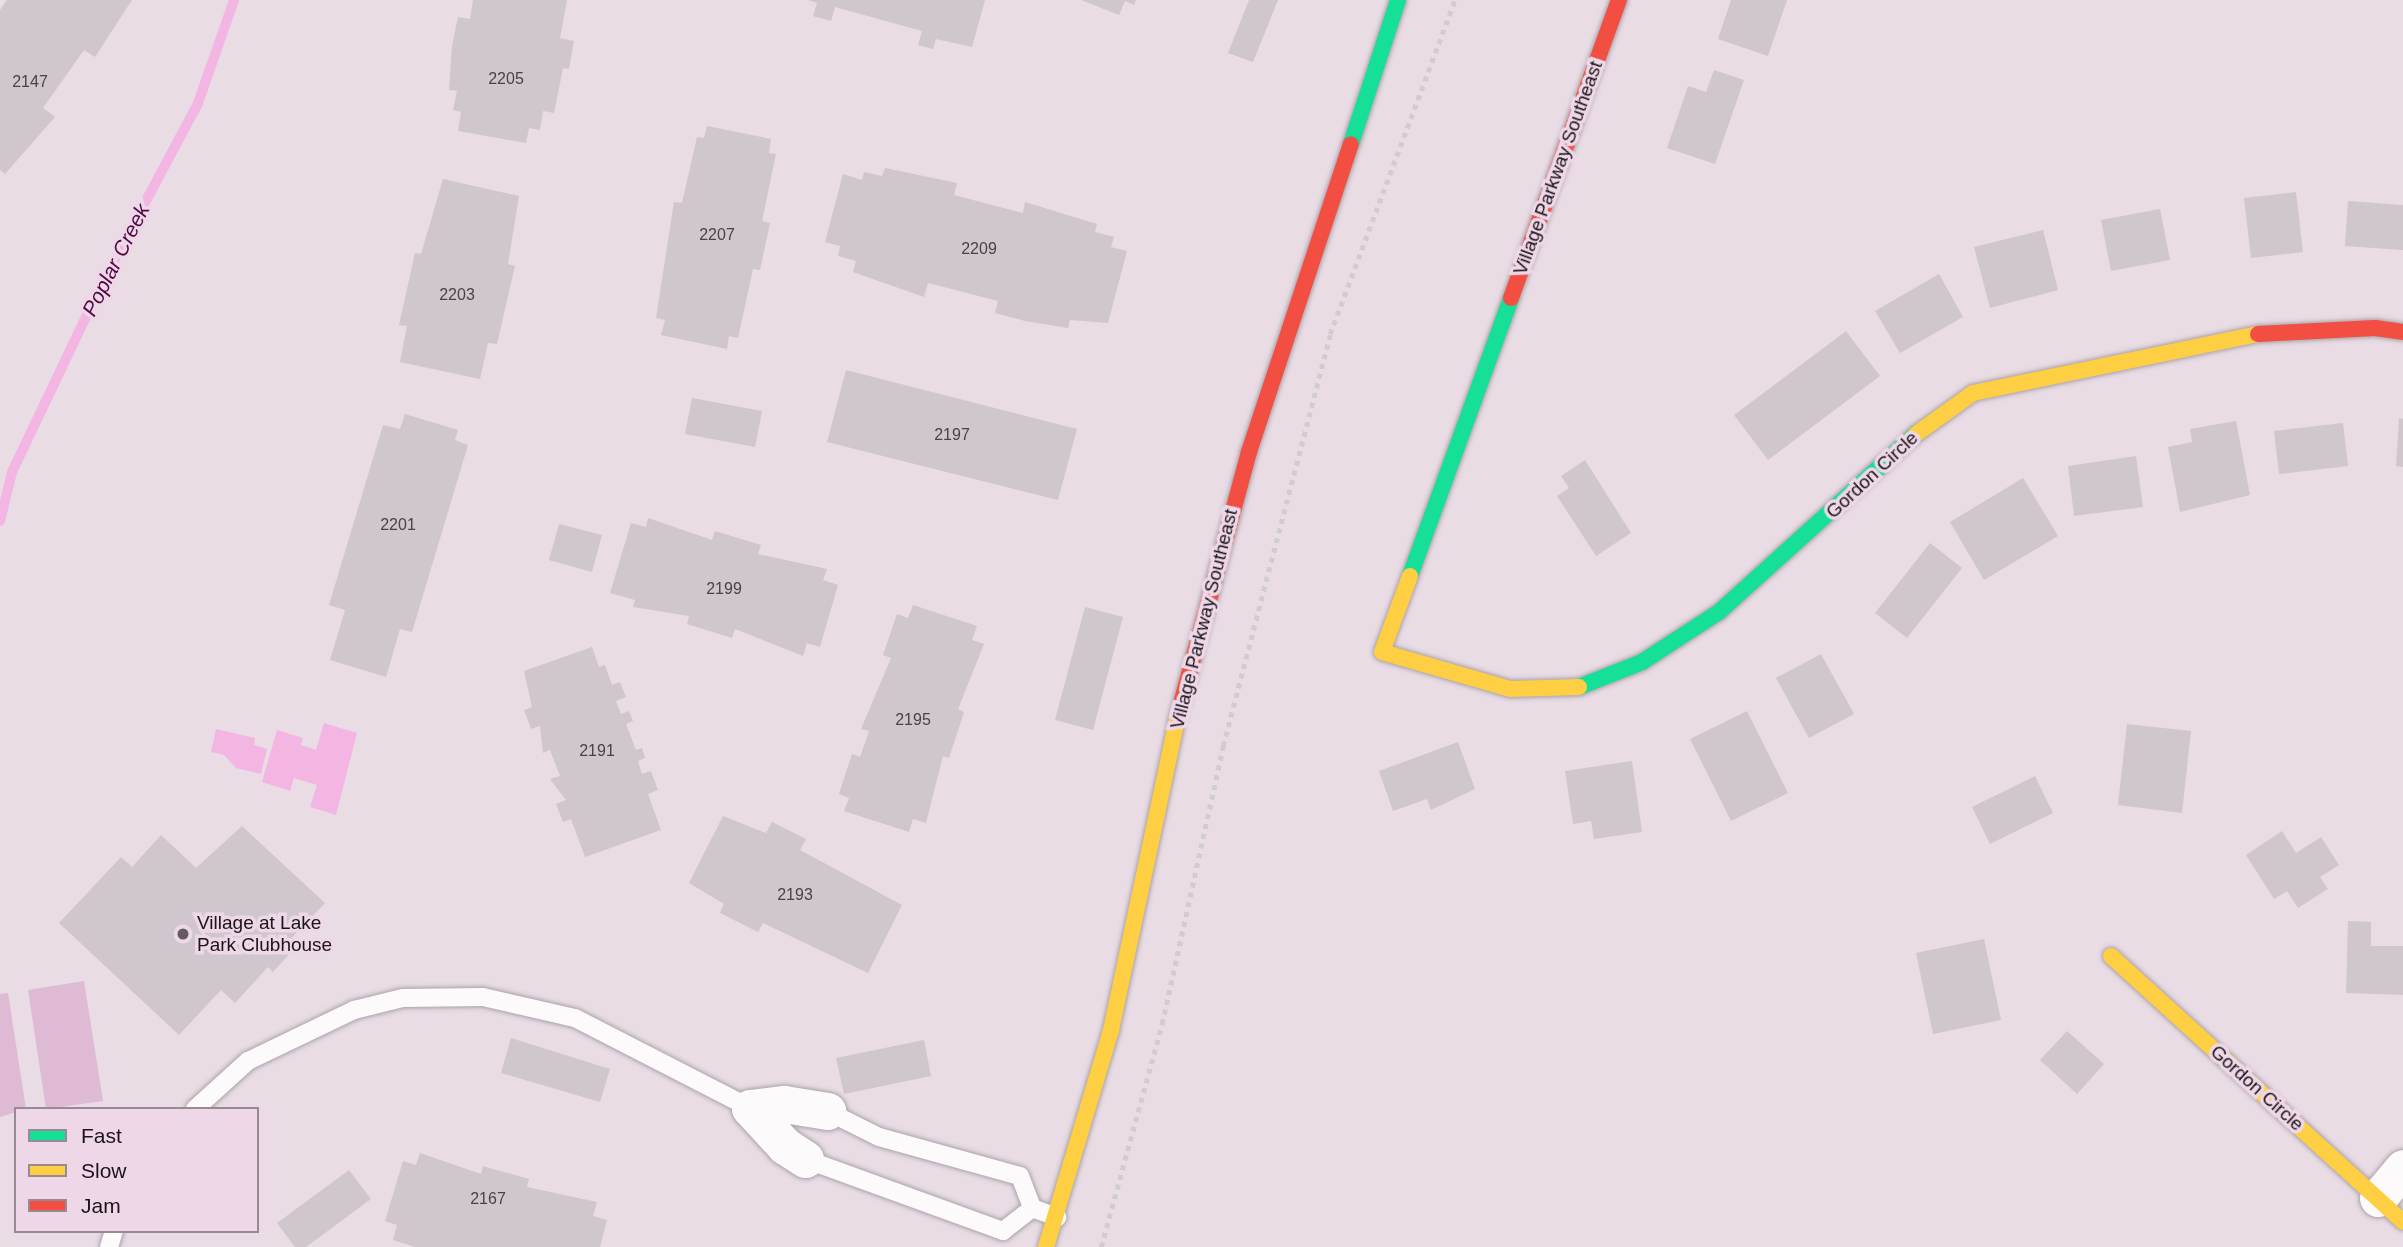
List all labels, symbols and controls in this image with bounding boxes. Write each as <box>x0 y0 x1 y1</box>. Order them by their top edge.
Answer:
street label: Village Parkway Southeast <box>1509 58 1607 278</box>
house number: 2205 <box>488 69 524 89</box>
house number: 2147 <box>12 72 48 92</box>
water label: Poplar Creek <box>77 200 155 320</box>
house number: 2207 <box>699 225 735 245</box>
house number: 2209 <box>961 239 997 259</box>
house number: 2203 <box>439 285 475 305</box>
house number: 2197 <box>934 425 970 445</box>
street label: Gordon Circle <box>1821 427 1923 523</box>
street label: Village Parkway Southeast <box>1166 507 1242 731</box>
house number: 2201 <box>380 515 416 535</box>
house number: 2199 <box>706 579 742 599</box>
house number: 2195 <box>895 710 931 730</box>
house number: 2191 <box>579 741 615 761</box>
house number: 2193 <box>777 885 813 905</box>
place label: Village at Lake Park Clubhouse <box>197 912 332 956</box>
marker: Village at Lake Park Clubhouse <box>175 926 191 942</box>
street label: Gordon Circle <box>2206 1040 2308 1136</box>
legend <box>14 1107 259 1233</box>
text: Fast <box>81 1124 122 1147</box>
text: Slow <box>81 1159 127 1182</box>
house number: 2167 <box>470 1189 506 1209</box>
text: Jam <box>81 1194 121 1217</box>

